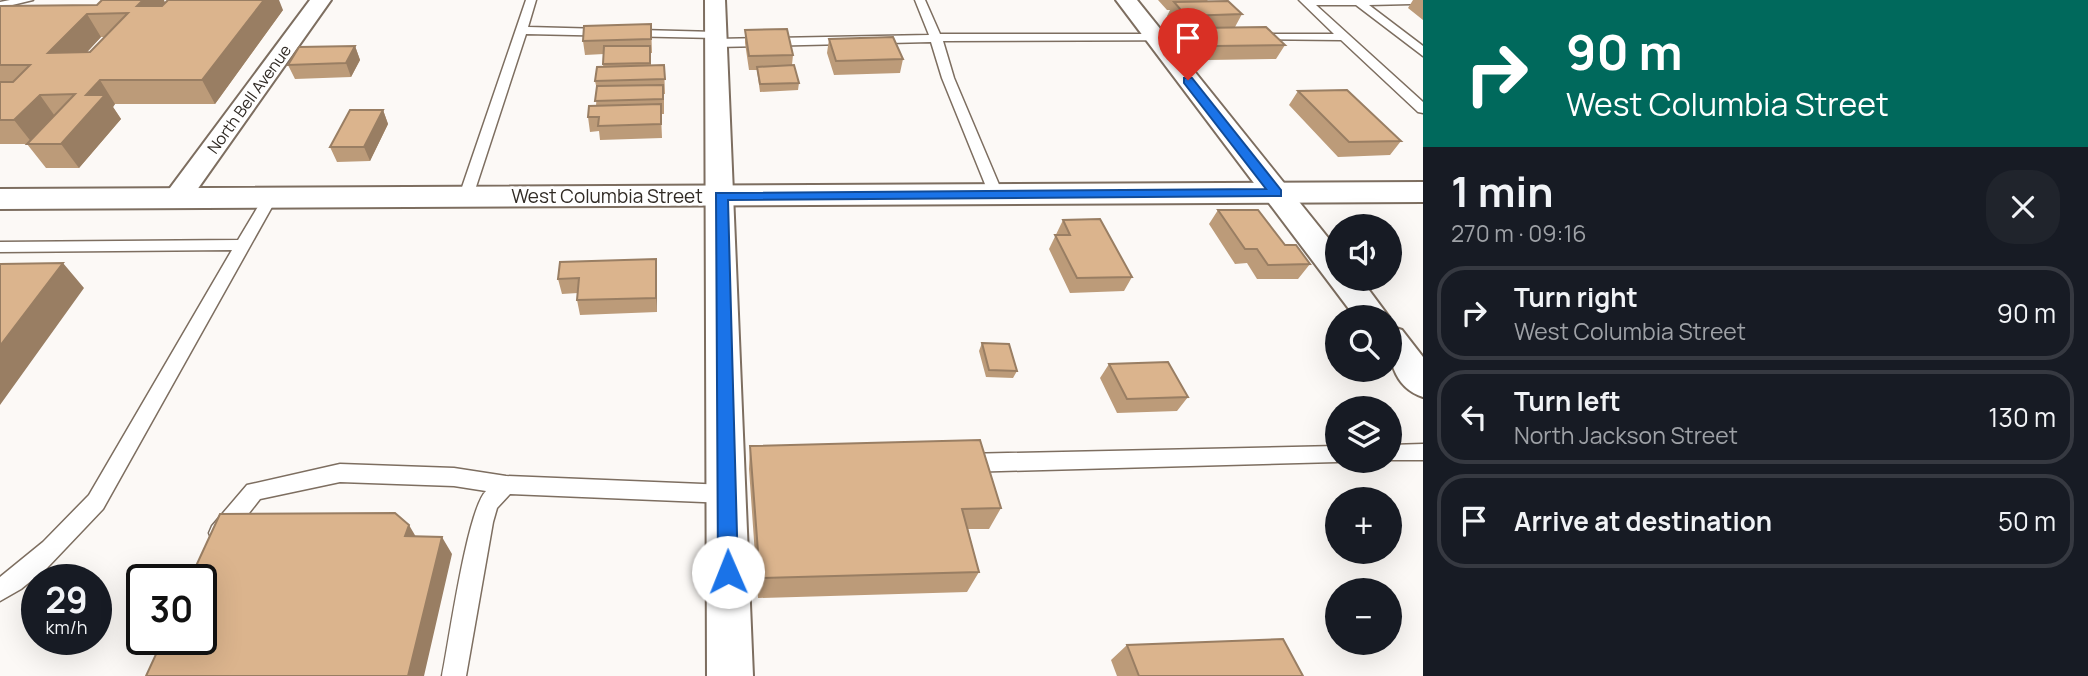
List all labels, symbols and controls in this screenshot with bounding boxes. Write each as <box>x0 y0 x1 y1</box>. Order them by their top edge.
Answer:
pin <box>1158 8 1218 80</box>
text: 90 m <box>1566 18 1683 85</box>
icon: arrive <box>1169 19 1207 57</box>
icon: right <box>1451 28 1542 119</box>
street label: North Bell Avenue <box>202 40 296 158</box>
text: West Columbia Street <box>1566 82 1889 126</box>
text: 1 min <box>1451 162 1554 220</box>
button: close <box>1986 170 2060 244</box>
street label: West Columbia Street <box>511 183 703 209</box>
map controls <box>1325 214 1402 655</box>
button: sound <box>1325 214 1402 291</box>
text: 270 m · 09:16 <box>1451 217 1587 249</box>
text: Turn right <box>1514 279 1638 315</box>
icon: right <box>1455 294 1493 332</box>
text: 90 m <box>1997 295 2056 331</box>
button: search <box>1325 305 1402 382</box>
text: West Columbia Street <box>1514 315 1746 347</box>
text: Turn left <box>1514 383 1621 419</box>
button: layers <box>1325 396 1402 473</box>
icon: left <box>1455 398 1493 436</box>
text: 130 m <box>1988 399 2056 435</box>
text: North Jackson Street <box>1514 419 1738 451</box>
button: + <box>1325 487 1402 564</box>
icon: arrive <box>1455 502 1493 540</box>
text: Arrive at destination <box>1514 503 1772 539</box>
text: 50 m <box>1998 503 2056 539</box>
position arrow <box>691 535 765 609</box>
speed limit sign: 30 <box>126 564 217 655</box>
text: 29 <box>45 576 88 624</box>
button: − <box>1325 578 1402 655</box>
text: km/h <box>46 615 87 639</box>

